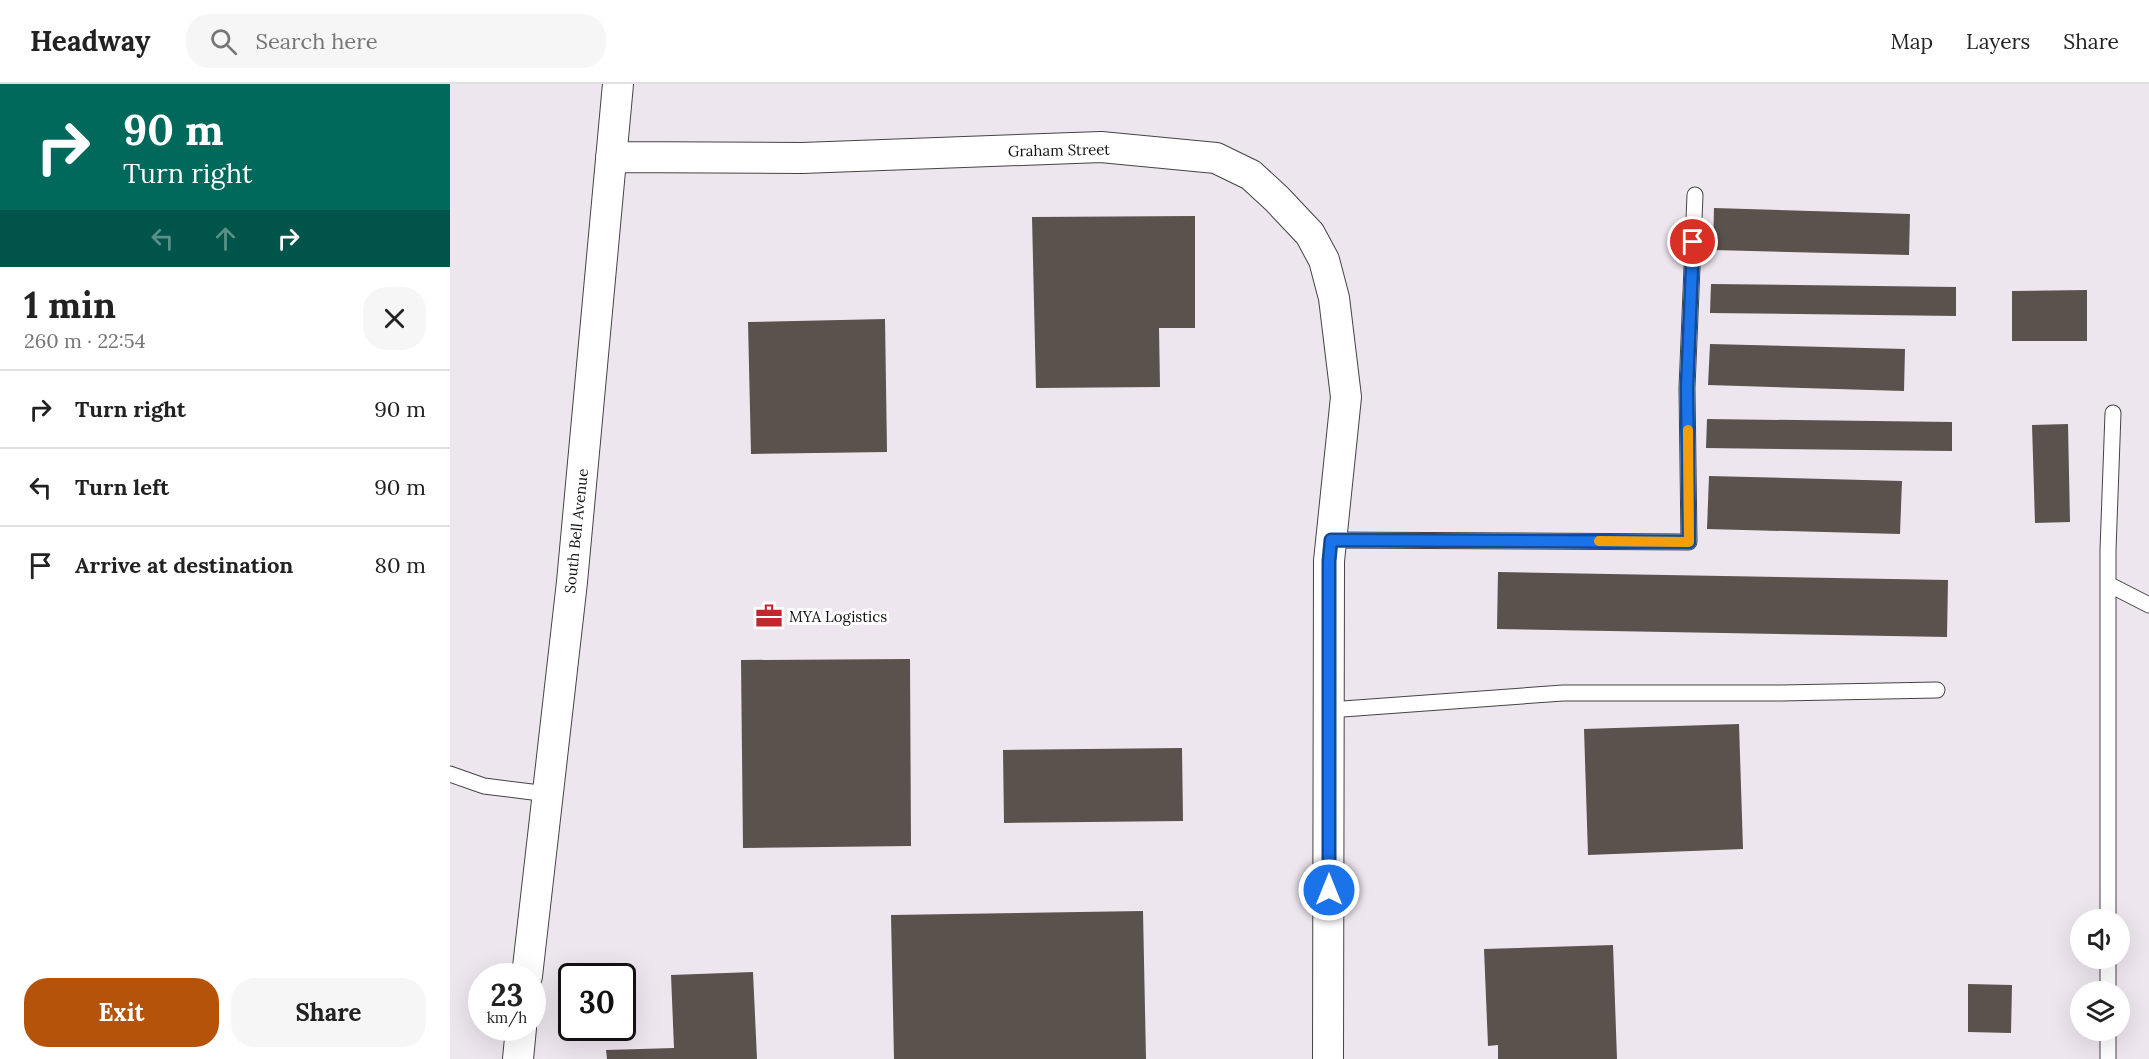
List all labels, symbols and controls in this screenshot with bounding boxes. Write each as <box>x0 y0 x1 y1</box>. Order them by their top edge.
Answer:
search box <box>186 14 606 68</box>
text: Headway <box>30 23 150 59</box>
icon: search <box>207 25 240 58</box>
text: Search here <box>255 27 378 55</box>
text: Map <box>1890 28 1933 55</box>
text: Layers <box>1966 28 2030 55</box>
text: Share <box>2063 28 2119 55</box>
text: 90 m <box>123 103 224 157</box>
icon: right <box>24 108 102 186</box>
street label: Graham Street <box>1008 140 1110 160</box>
text: Turn right <box>123 156 252 190</box>
pin <box>1667 216 1718 267</box>
icon: left <box>146 222 179 255</box>
icon: ahead <box>209 222 242 255</box>
icon: right <box>272 222 305 255</box>
icon: arrive <box>1676 225 1709 258</box>
text: 1 min <box>24 282 116 328</box>
button: close <box>363 287 426 350</box>
text: 260 m · 22:54 <box>24 328 146 353</box>
icon: right <box>24 393 57 426</box>
text: Turn right <box>75 395 186 423</box>
text: 90 m <box>374 395 426 423</box>
street label: South Bell Avenue <box>560 468 592 594</box>
icon: left <box>24 471 57 504</box>
text: Turn left <box>75 473 169 501</box>
text: 90 m <box>374 473 426 501</box>
icon: arrive <box>24 549 57 582</box>
text: Arrive at destination <box>75 551 293 579</box>
text: 80 m <box>375 551 426 579</box>
office icon: MYA Logistics <box>754 601 784 631</box>
place label: MYA Logistics <box>789 607 887 626</box>
position arrow <box>1297 858 1361 922</box>
map controls <box>2070 909 2130 1041</box>
button: sound <box>2070 909 2130 969</box>
speed limit sign: 30 <box>558 963 636 1041</box>
text: 23 <box>491 976 523 1014</box>
button: Exit <box>24 978 219 1047</box>
button: Share <box>231 978 426 1047</box>
button: layers <box>2070 981 2130 1041</box>
text: km/h <box>487 1008 527 1027</box>

